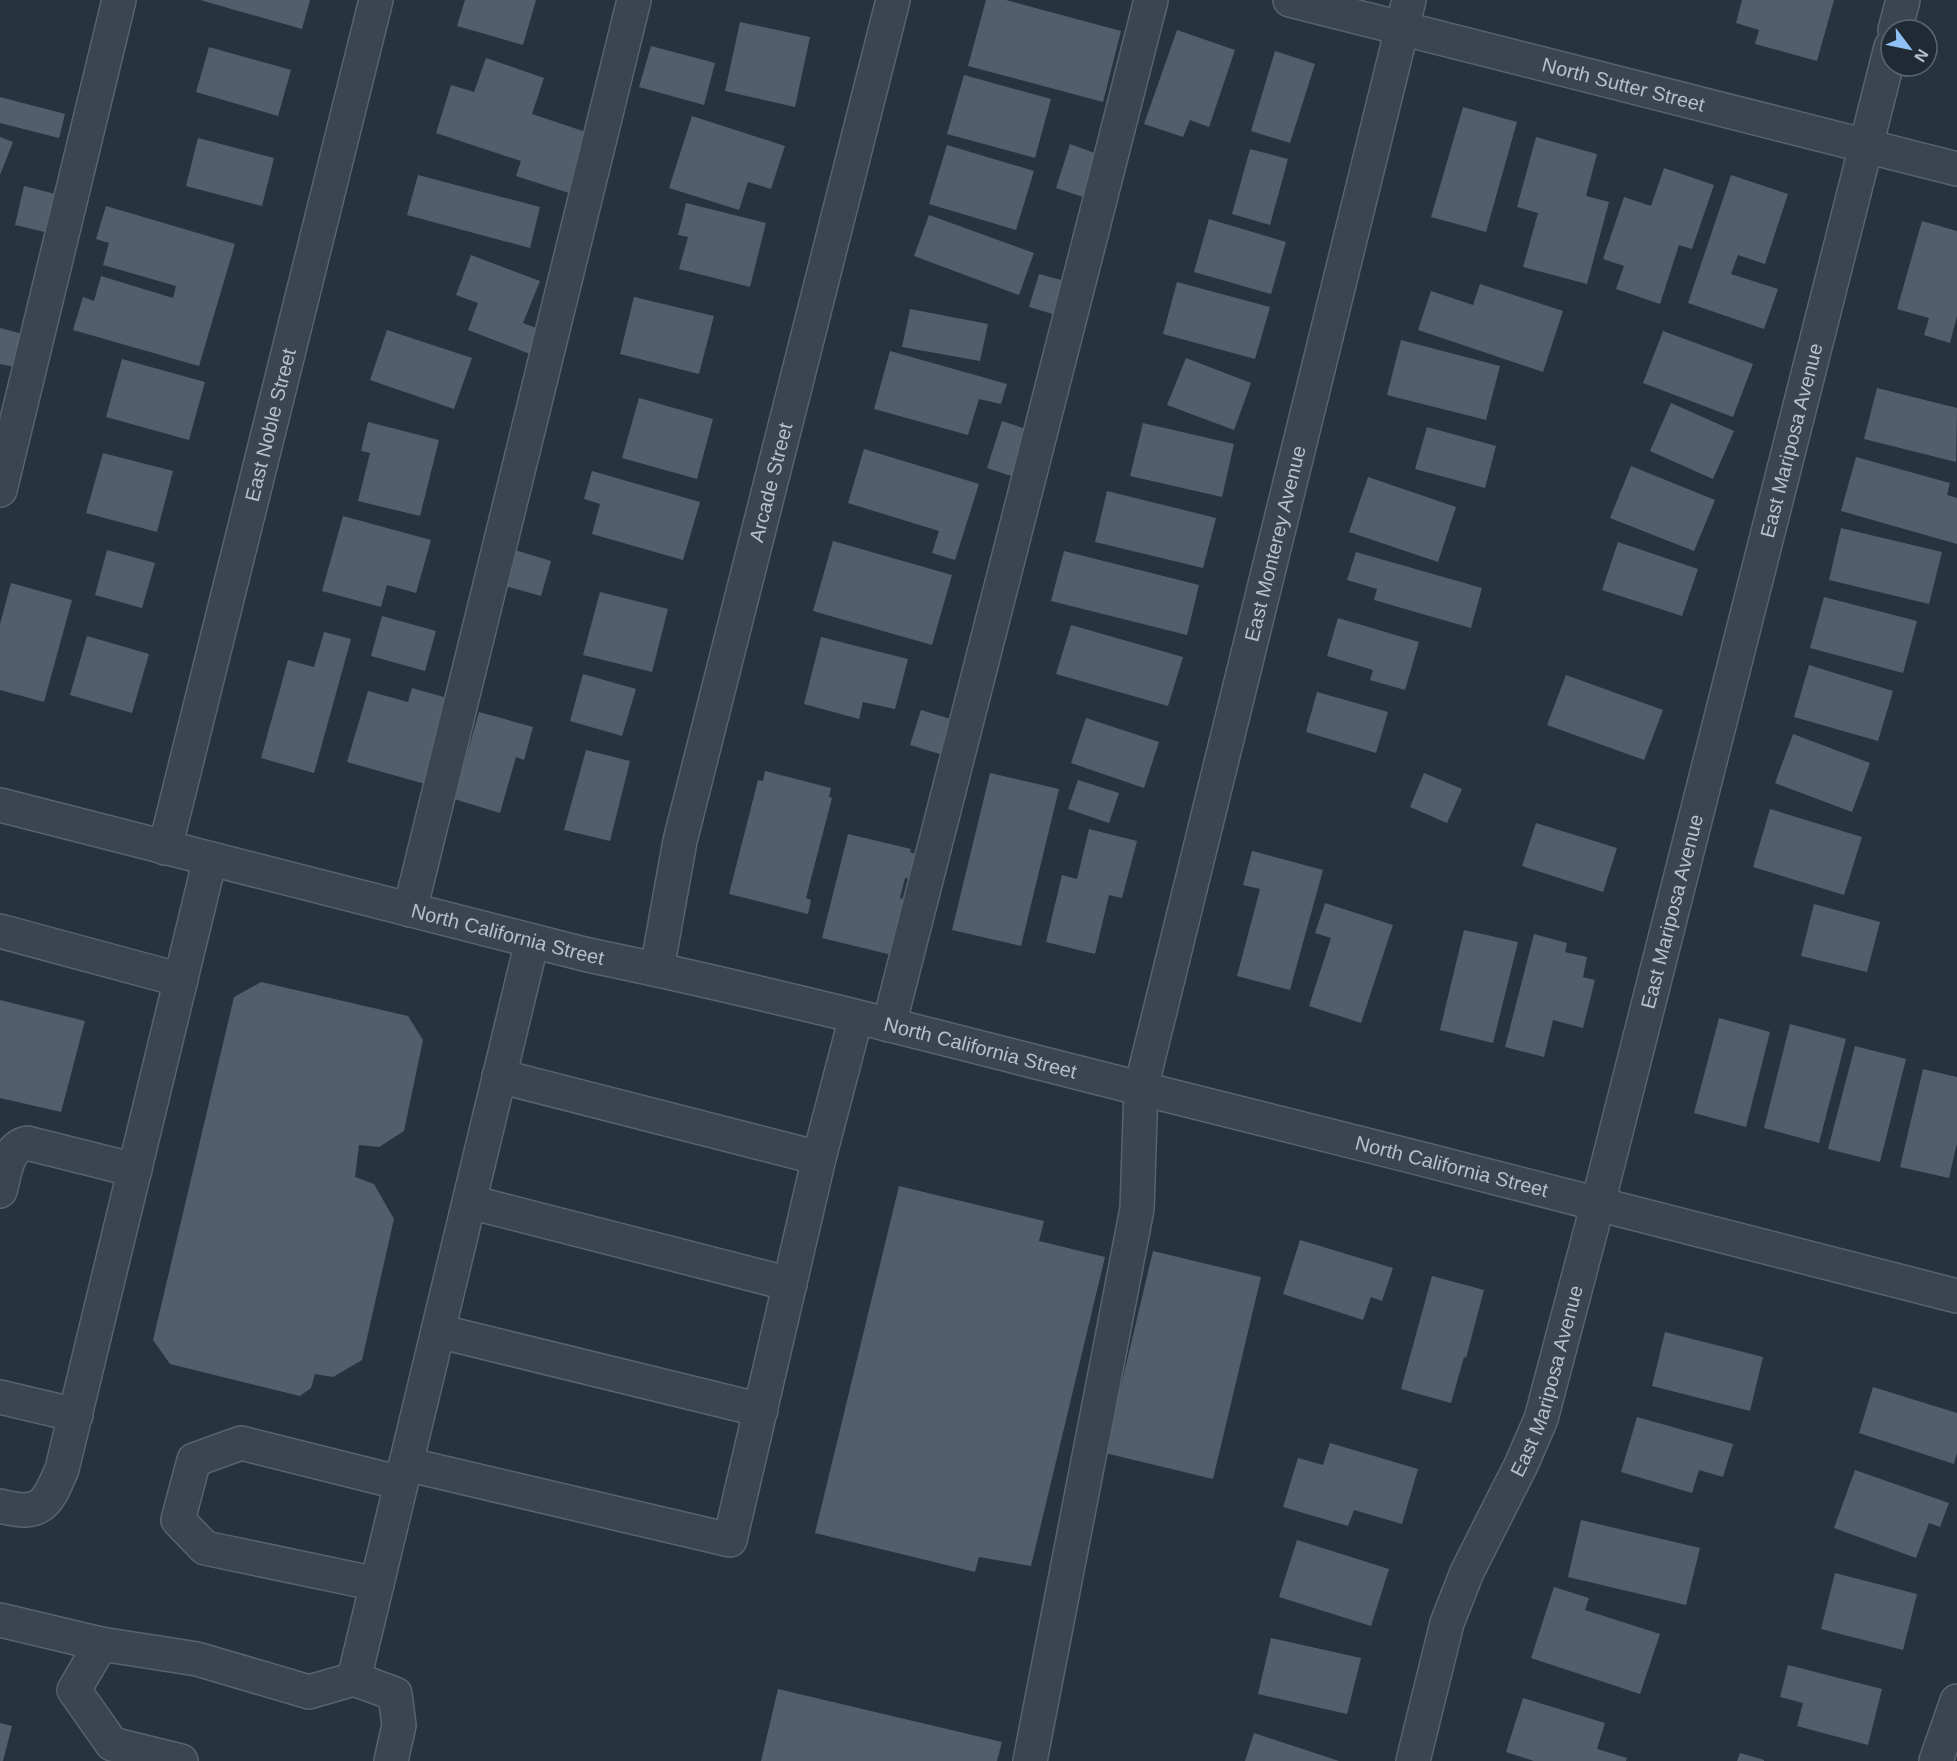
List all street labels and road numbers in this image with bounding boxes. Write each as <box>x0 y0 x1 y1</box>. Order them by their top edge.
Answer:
street label: North Sutter Street <box>1540 53 1707 116</box>
street label: East Mariposa Avenue <box>1756 341 1826 540</box>
street label: East Noble Street <box>241 346 300 504</box>
street label: Arcade Street <box>745 420 797 544</box>
street label: East Monterey Avenue <box>1240 443 1310 644</box>
street label: East Mariposa Avenue <box>1637 812 1707 1011</box>
street label: North California Street <box>409 899 607 969</box>
street label: North California Street <box>882 1013 1079 1083</box>
street label: North California Street <box>1353 1132 1551 1201</box>
street label: East Mariposa Avenue <box>1506 1283 1587 1480</box>

